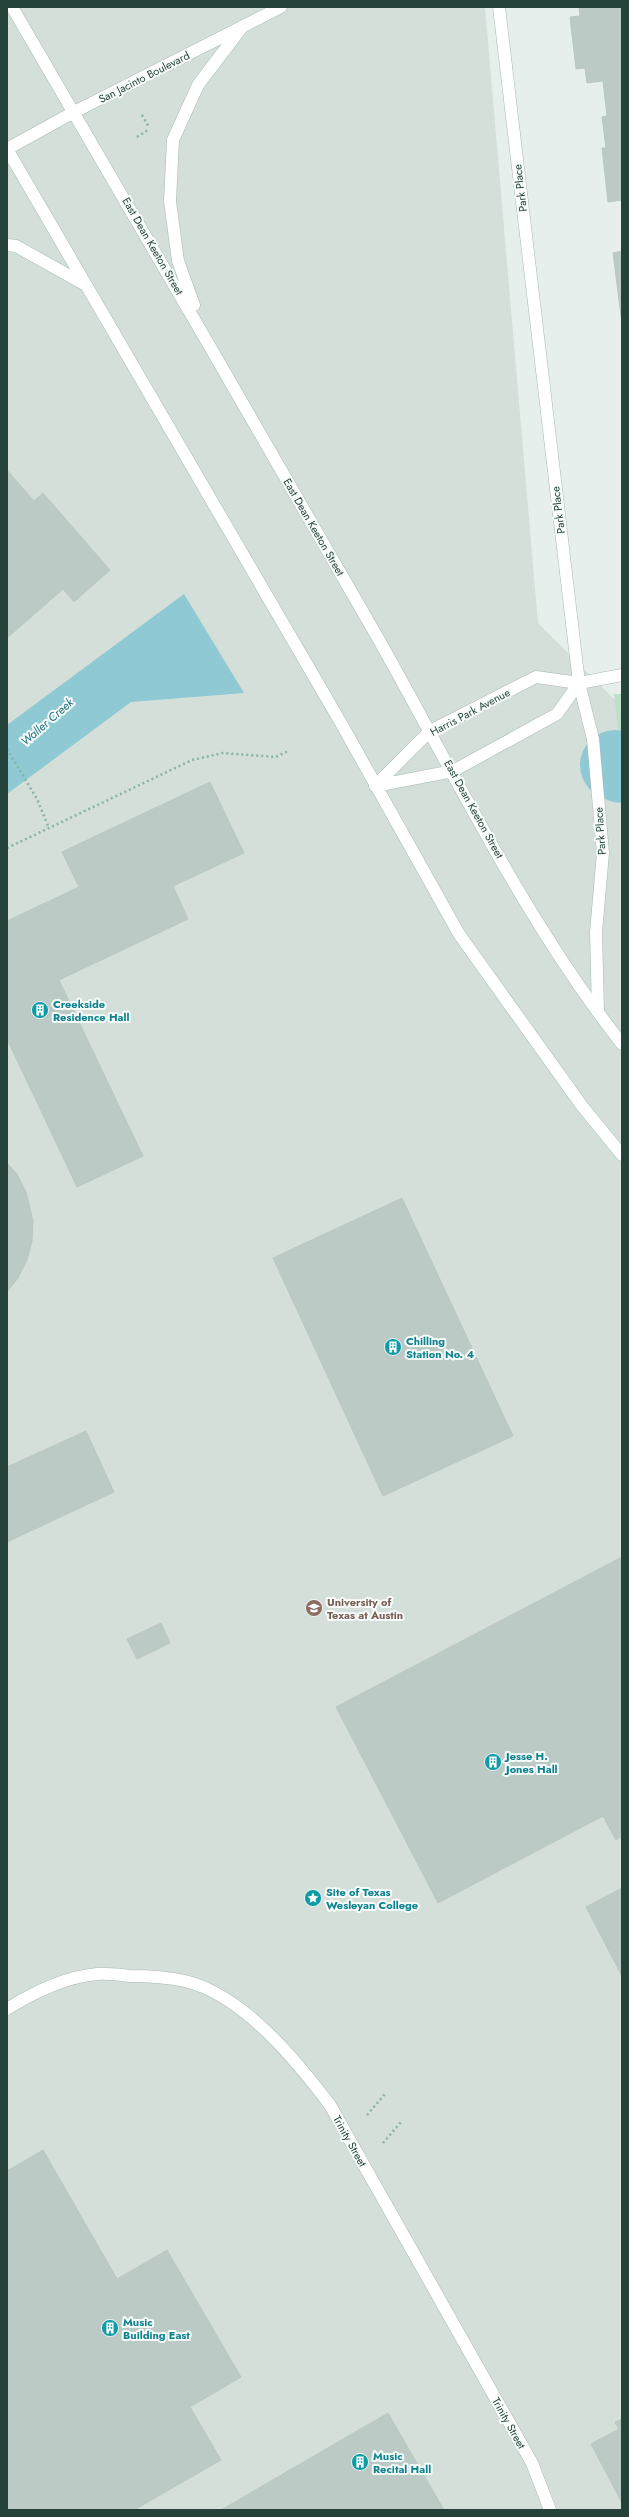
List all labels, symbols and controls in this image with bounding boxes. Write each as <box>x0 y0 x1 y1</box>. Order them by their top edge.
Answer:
street label: San Jacinto Boulevard <box>96 47 192 107</box>
street label: Park Place <box>509 163 531 213</box>
street label: East Dean Keeton Street <box>118 194 188 298</box>
street label: East Dean Keeton Street <box>279 475 349 579</box>
street label: Park Place <box>547 485 569 535</box>
street label: Harris Park Avenue <box>427 684 513 740</box>
water label: Waller Creek <box>17 693 78 750</box>
street label: East Dean Keeton Street <box>440 757 508 861</box>
street label: Park Place <box>590 806 610 855</box>
place label: Creekside Residence Hall <box>53 996 129 1025</box>
building icon: Creekside Residence Hall <box>30 1000 50 1020</box>
place label: Chilling Station No. 4 <box>406 1333 474 1362</box>
building icon: Chilling Station No. 4 <box>383 1337 403 1357</box>
place label: University of Texas at Austin <box>327 1594 403 1623</box>
school or university icon: University of Texas at Austin <box>304 1598 324 1618</box>
place label: Jesse H. Jones Hall <box>504 1748 558 1777</box>
building icon: Jesse H. Jones Hall <box>483 1752 503 1772</box>
place label: Site of Texas Wesleyan College <box>326 1884 418 1913</box>
place icon: Site of Texas Wesleyan College <box>303 1888 323 1908</box>
street label: Trinity Street <box>329 2112 371 2170</box>
place label: Music Building East <box>123 2314 190 2343</box>
building icon: Music Building East <box>100 2318 120 2338</box>
street label: Trinity Street <box>488 2394 530 2452</box>
place label: Music Recital Hall <box>373 2448 431 2477</box>
building icon: Music Recital Hall <box>350 2452 370 2472</box>

